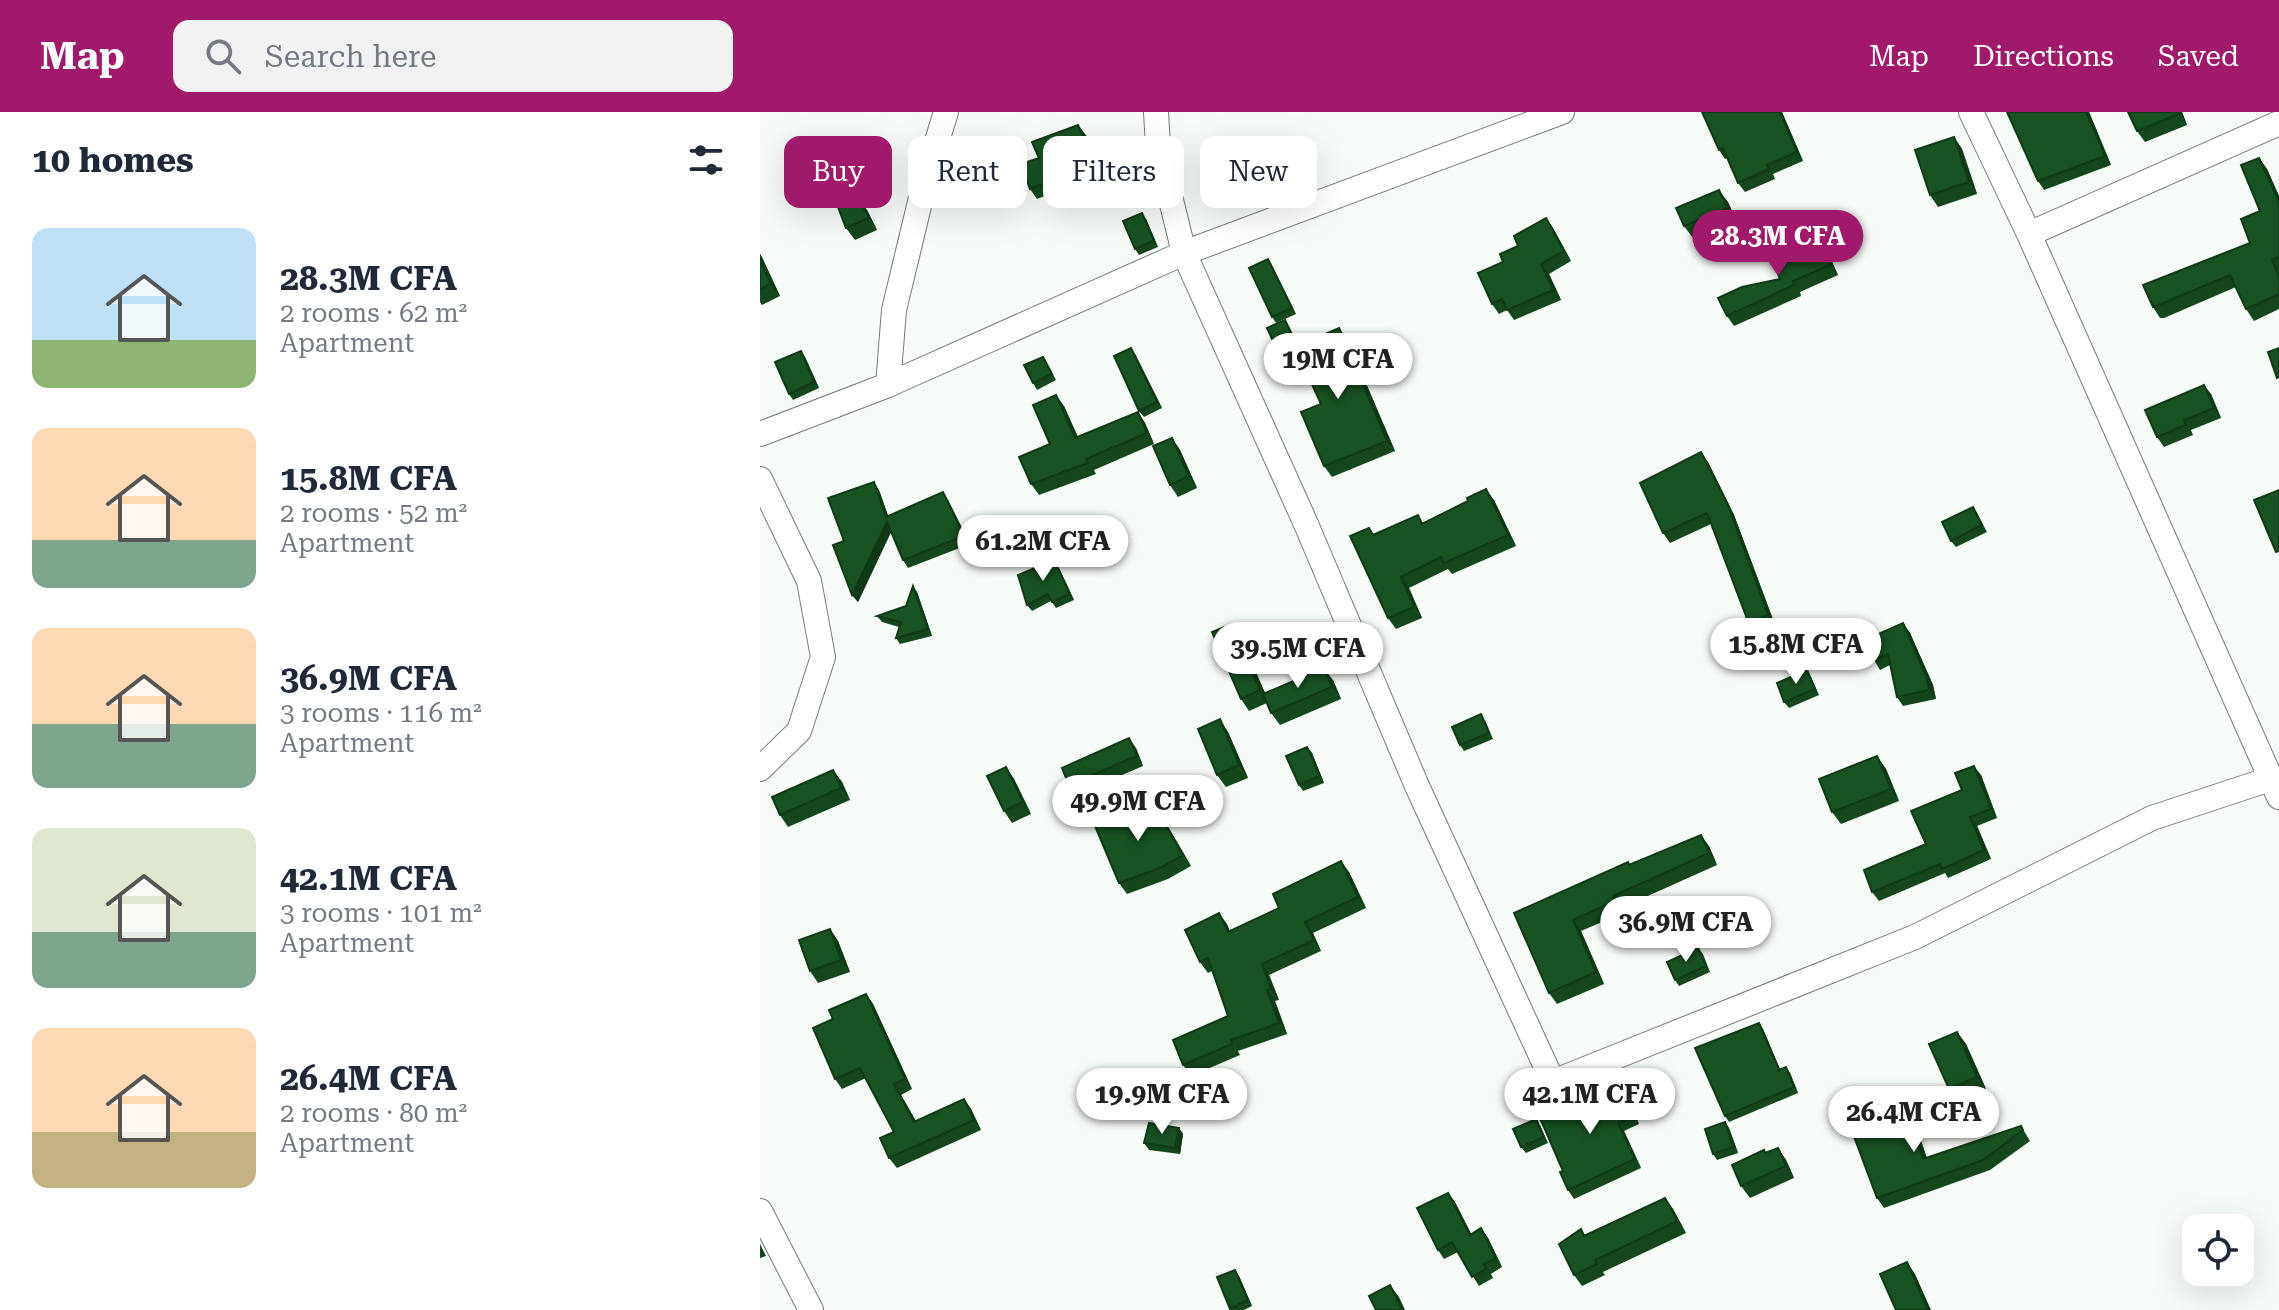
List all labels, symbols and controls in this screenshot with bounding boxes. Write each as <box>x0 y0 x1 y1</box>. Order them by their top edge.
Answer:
search box <box>173 20 733 92</box>
text: Map <box>40 34 125 78</box>
icon: search <box>201 34 245 78</box>
text: Search here <box>265 39 437 74</box>
text: Map <box>1869 40 1929 73</box>
text: Directions <box>1973 40 2114 73</box>
text: Saved <box>2158 40 2239 73</box>
chip: Buy <box>784 136 892 208</box>
chip: Rent <box>908 136 1027 208</box>
chip: Filters <box>1043 136 1184 208</box>
chip: New <box>1200 136 1317 208</box>
icon: filters <box>684 138 728 182</box>
text: 10 homes <box>32 140 194 180</box>
pin: 28.3M CFA <box>1686 210 1870 278</box>
text: 28.3M CFA <box>1710 221 1846 251</box>
text: 28.3M CFA <box>280 258 457 298</box>
icon: home <box>96 260 192 356</box>
text: 2 rooms · 62 m² <box>280 298 467 328</box>
text: Apartment <box>280 328 414 358</box>
pin: 19M CFA <box>1264 333 1412 401</box>
text: 19M CFA <box>1282 344 1394 374</box>
text: 15.8M CFA <box>280 458 457 498</box>
icon: home <box>96 460 192 556</box>
text: 2 rooms · 52 m² <box>280 498 467 528</box>
pin: 61.2M CFA <box>951 515 1135 583</box>
text: 61.2M CFA <box>975 526 1111 556</box>
text: Apartment <box>280 528 414 558</box>
pin: 15.8M CFA <box>1704 618 1888 686</box>
pin: 39.5M CFA <box>1206 622 1390 690</box>
text: 15.8M CFA <box>1728 629 1864 659</box>
text: 39.5M CFA <box>1230 633 1366 663</box>
text: 36.9M CFA <box>280 658 457 698</box>
icon: home <box>96 660 192 756</box>
text: 3 rooms · 116 m² <box>280 698 482 728</box>
text: Apartment <box>280 728 414 758</box>
pin: 49.9M CFA <box>1046 775 1230 843</box>
text: 49.9M CFA <box>1070 786 1206 816</box>
text: 42.1M CFA <box>280 858 457 898</box>
icon: home <box>96 860 192 956</box>
pin: 36.9M CFA <box>1594 896 1778 964</box>
text: 3 rooms · 101 m² <box>280 898 482 928</box>
text: 36.9M CFA <box>1618 907 1754 937</box>
text: Apartment <box>280 928 414 958</box>
text: 26.4M CFA <box>280 1058 457 1098</box>
icon: home <box>96 1060 192 1156</box>
pin: 19.9M CFA <box>1070 1068 1254 1136</box>
pin: 42.1M CFA <box>1498 1068 1682 1136</box>
text: 19.9M CFA <box>1094 1079 1230 1109</box>
text: 42.1M CFA <box>1522 1079 1658 1109</box>
pin: 26.4M CFA <box>1822 1086 2006 1154</box>
text: 26.4M CFA <box>1846 1097 1982 1127</box>
text: 2 rooms · 80 m² <box>280 1098 467 1128</box>
text: Apartment <box>280 1128 414 1158</box>
map controls <box>2182 1214 2254 1286</box>
button: locate <box>2182 1214 2254 1286</box>

